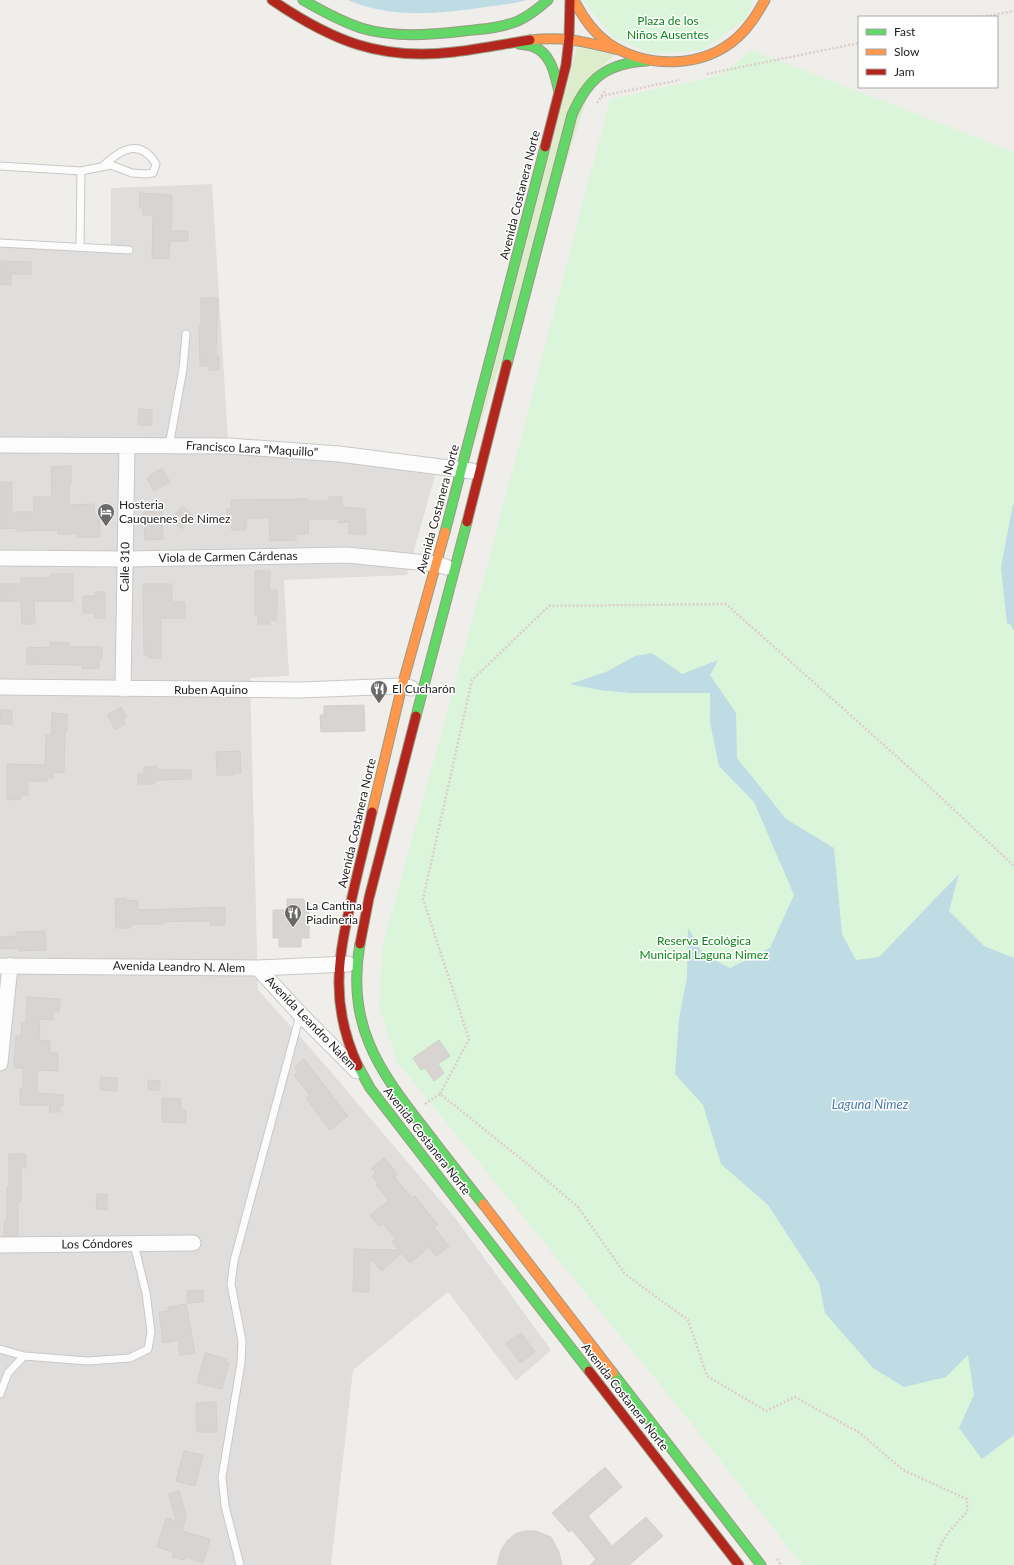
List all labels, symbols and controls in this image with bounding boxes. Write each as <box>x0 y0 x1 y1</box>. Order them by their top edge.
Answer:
park label: Plaza de los Niños Ausentes <box>627 13 709 42</box>
legend <box>858 16 998 88</box>
text: Fast <box>894 24 916 39</box>
text: Slow <box>894 44 920 59</box>
text: Jam <box>894 64 915 79</box>
street label: Avenida Costanera Norte <box>496 129 543 261</box>
street label: Francisco Lara "Maquillo" <box>186 438 318 459</box>
street label: Avenida Costanera Norte <box>413 443 462 575</box>
place label: Hosteria Cauquenes de Nimez <box>119 497 231 526</box>
hotel icon: Hosteria Cauquenes de Nimez <box>96 502 116 527</box>
street label: Calle 310 <box>117 542 132 592</box>
street label: Viola de Carmen Cárdenas <box>158 548 298 565</box>
restaurant icon: El Cucharón <box>369 679 389 704</box>
place label: El Cucharón <box>392 681 455 696</box>
street label: Ruben Aquino <box>174 682 248 697</box>
street label: Avenida Costanera Norte <box>334 757 379 889</box>
place label: La Cantina Piadineria <box>306 898 362 927</box>
restaurant icon: La Cantina Piadineria <box>283 903 303 928</box>
park label: Reserva Ecológica Municipal Laguna Nimez <box>640 933 769 962</box>
street label: Avenida Leandro N. Alem <box>113 958 246 975</box>
street label: Avenida Leandro Nalem <box>263 973 360 1073</box>
street label: Avenida Costanera Norte <box>381 1084 474 1198</box>
water label: Laguna Nimez <box>832 1096 909 1112</box>
street label: Los Cóndores <box>61 1235 133 1252</box>
street label: Avenida Costanera Norte <box>579 1340 672 1454</box>

